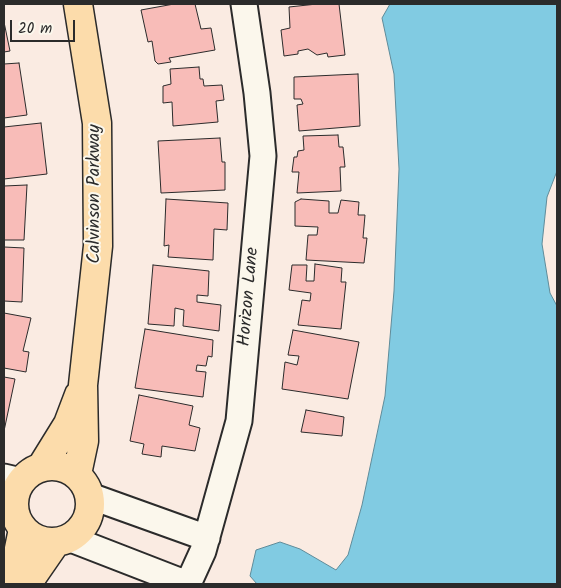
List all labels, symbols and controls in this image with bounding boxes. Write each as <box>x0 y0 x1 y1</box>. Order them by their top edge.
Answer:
scale bar <box>12 10 78 42</box>
text: 20 m <box>18 17 52 41</box>
street label: Calvinson Parkway <box>85 124 107 264</box>
street label: Horizon Lane <box>235 247 265 347</box>

